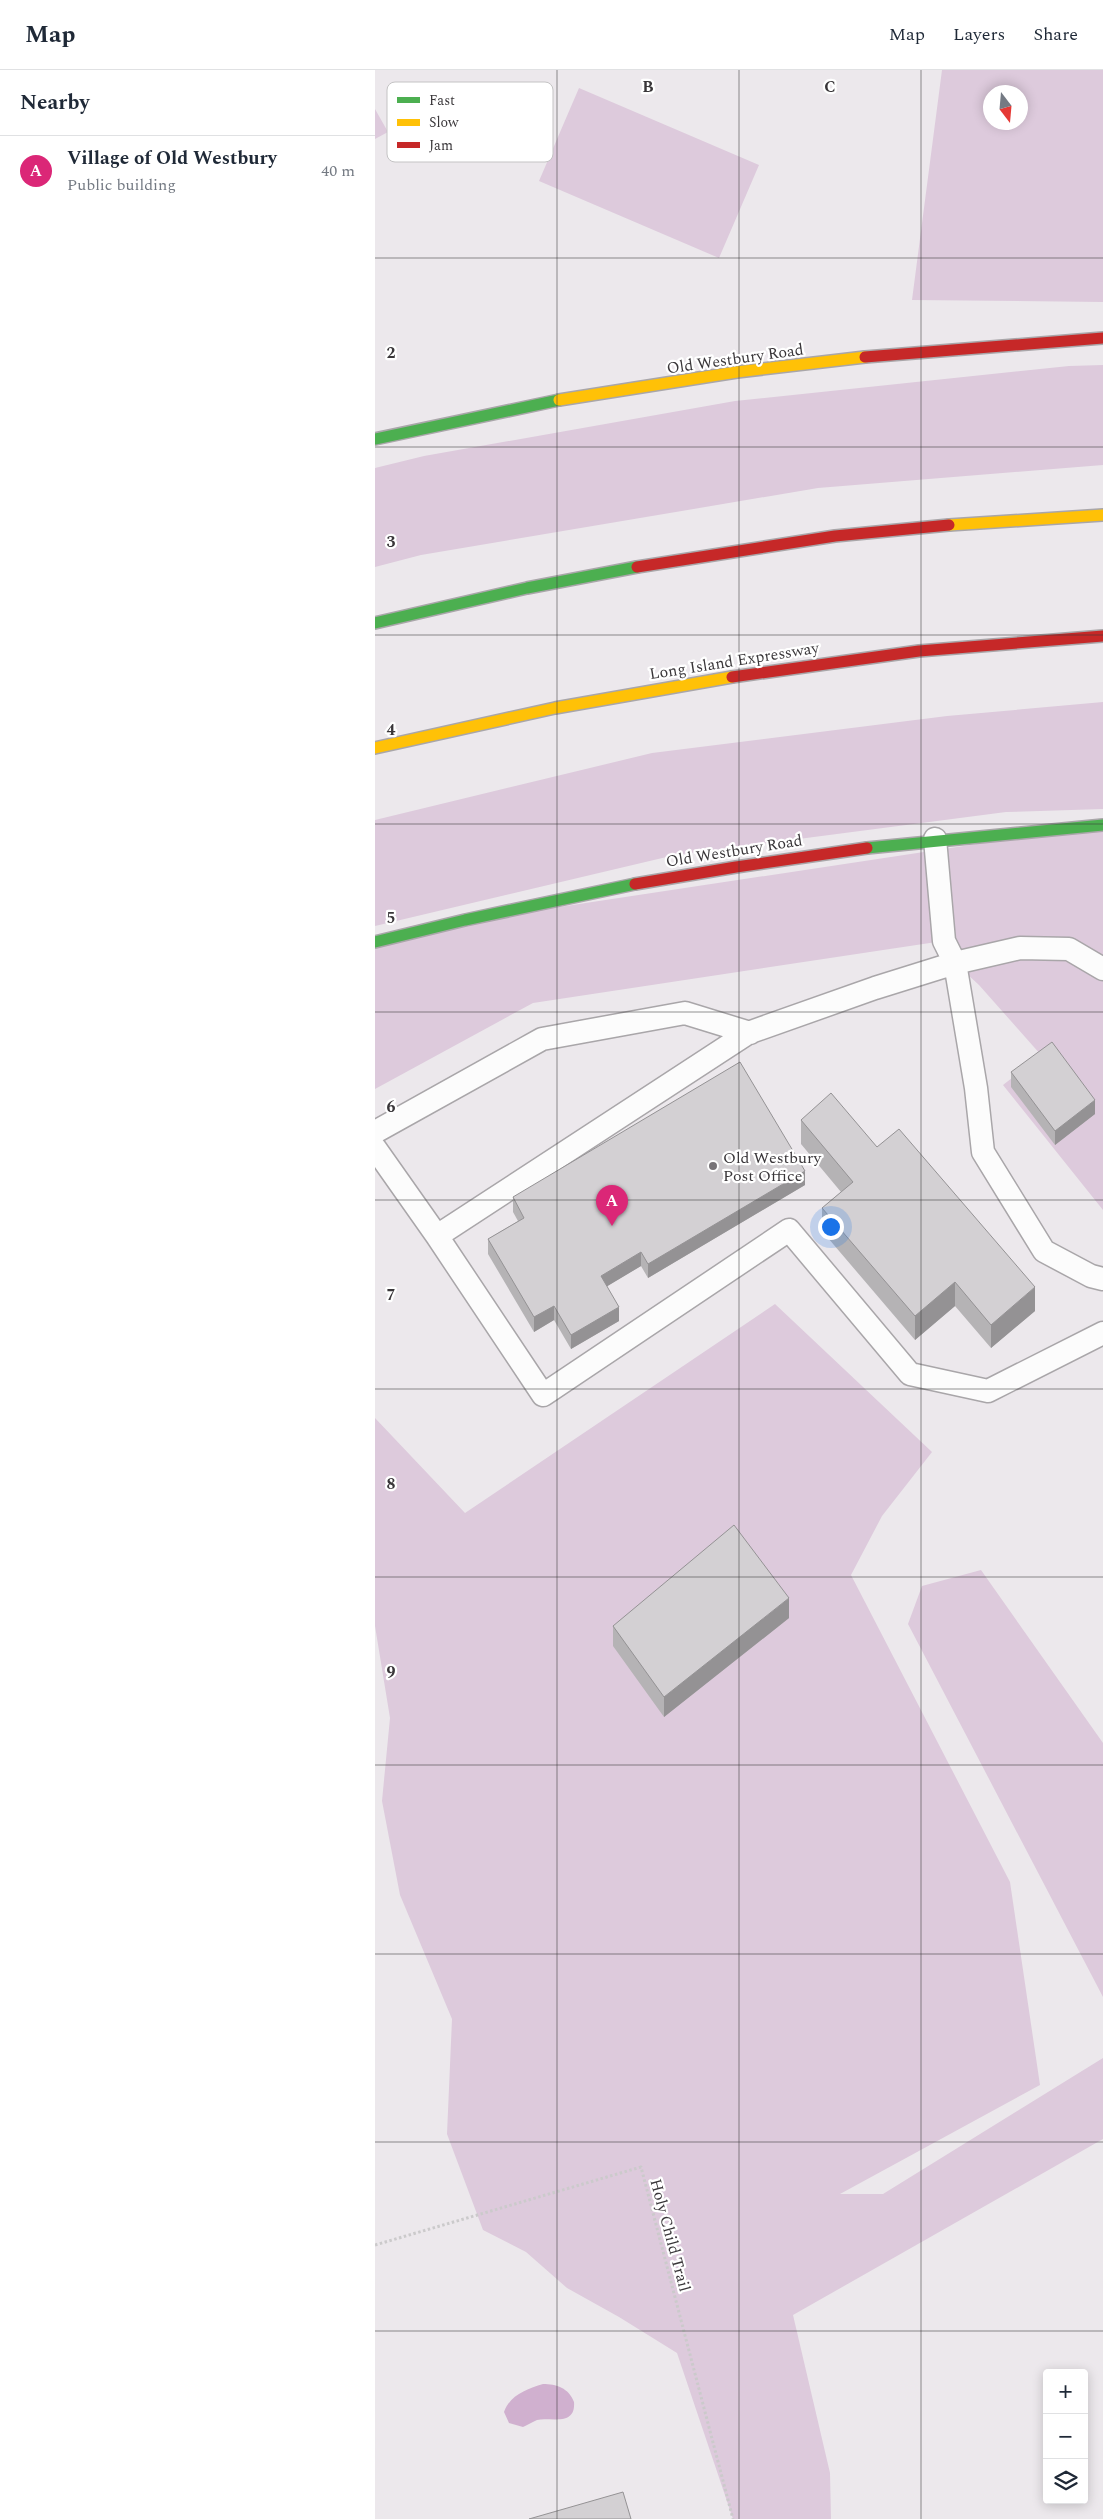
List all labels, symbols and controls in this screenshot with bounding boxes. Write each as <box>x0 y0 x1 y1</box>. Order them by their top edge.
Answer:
text: Map <box>25 17 75 53</box>
text: Map <box>889 21 925 48</box>
text: Layers <box>953 21 1005 48</box>
text: Share <box>1033 21 1078 48</box>
text: B <box>642 75 654 99</box>
text: C <box>824 75 836 99</box>
legend <box>387 82 553 162</box>
north arrow <box>983 85 1028 130</box>
text: Nearby <box>20 87 90 119</box>
text: Fast <box>429 90 455 111</box>
text: Slow <box>429 112 459 133</box>
text: Jam <box>429 135 453 156</box>
text: Village of Old Westbury <box>67 144 277 173</box>
text: A <box>30 159 42 183</box>
text: 40 m <box>321 159 355 183</box>
text: Public building <box>67 173 176 197</box>
street label: Old Westbury Road <box>665 337 805 380</box>
text: 2 <box>387 341 396 365</box>
text: 3 <box>387 530 396 554</box>
street label: Long Island Expressway <box>648 636 822 686</box>
text: 4 <box>387 718 396 742</box>
street label: Old Westbury Road <box>664 828 804 874</box>
text: 5 <box>387 906 395 930</box>
text: 6 <box>387 1095 396 1119</box>
place label: Old Westbury Post Office <box>723 1146 822 1188</box>
marker: Old Westbury Post Office <box>707 1160 719 1172</box>
pin: A <box>596 1185 628 1226</box>
your location <box>818 1214 844 1240</box>
text: 7 <box>387 1283 396 1307</box>
text: 8 <box>387 1472 396 1496</box>
text: 9 <box>387 1660 396 1684</box>
street label: Holy Child Trail <box>643 2176 697 2294</box>
map controls <box>1043 2369 1088 2504</box>
button: + <box>1043 2369 1088 2414</box>
button: − <box>1043 2414 1088 2459</box>
button: layers <box>1043 2459 1088 2504</box>

